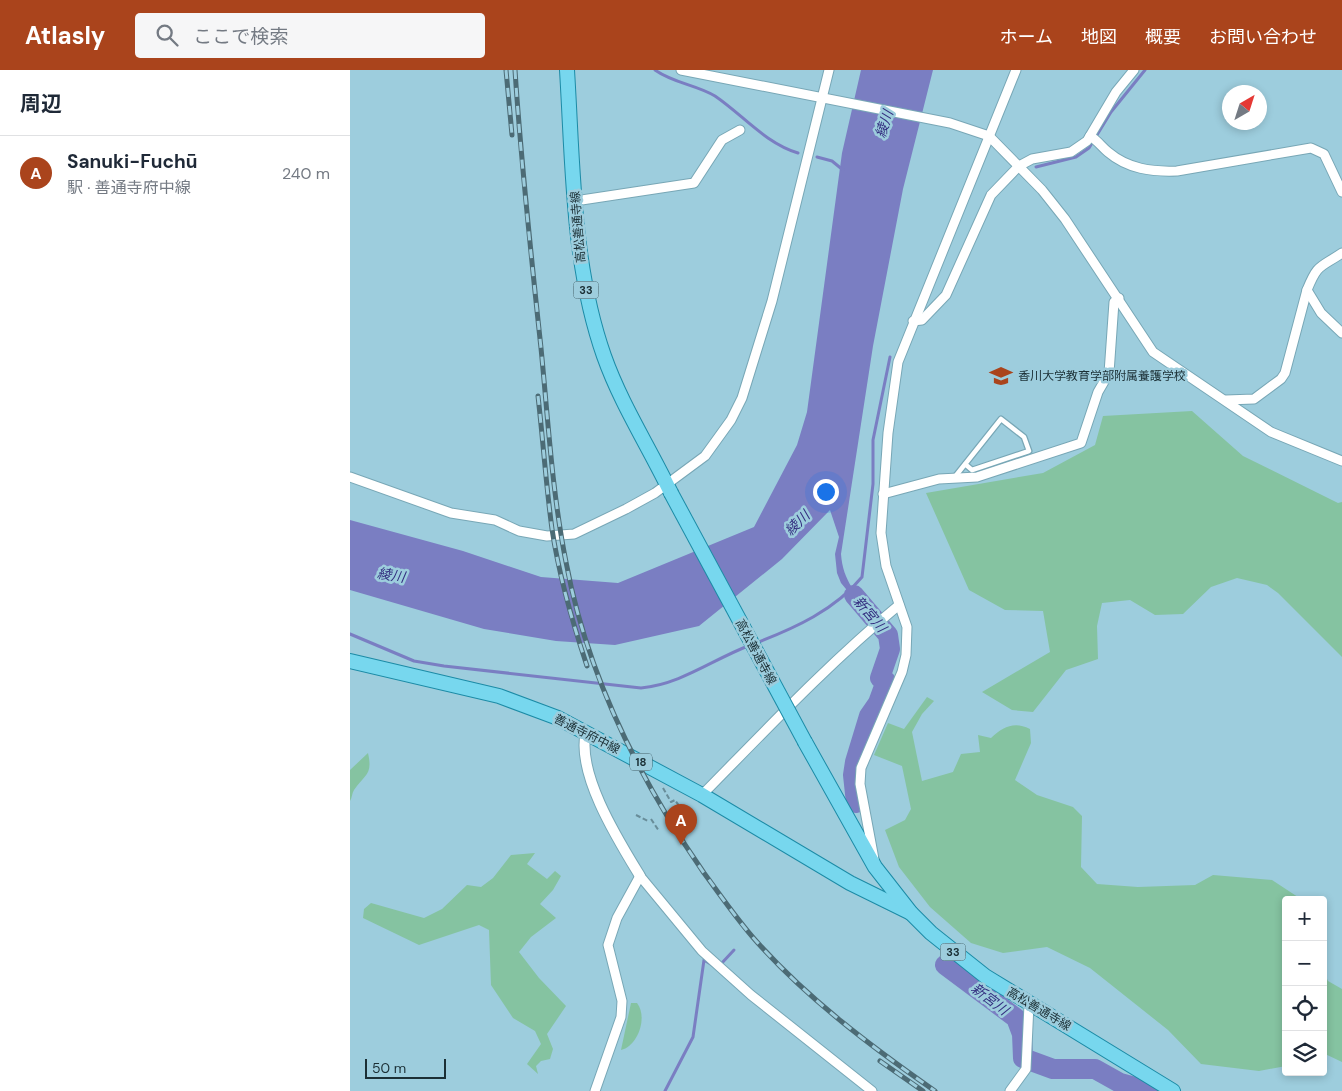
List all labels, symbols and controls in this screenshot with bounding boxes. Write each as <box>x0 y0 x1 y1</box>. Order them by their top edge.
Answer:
search box <box>135 13 485 58</box>
text: Atlasly <box>25 20 105 51</box>
icon: search <box>153 21 181 49</box>
text: ここで検索 <box>193 24 288 49</box>
text: ホーム <box>1000 25 1053 49</box>
text: 地図 <box>1081 25 1117 49</box>
text: 概要 <box>1145 25 1181 49</box>
text: お問い合わせ <box>1209 25 1317 49</box>
north arrow <box>1222 85 1267 130</box>
text: 周辺 <box>20 90 62 118</box>
water label: 綾川 <box>871 106 898 140</box>
text: Sanuki-Fuchū <box>67 149 197 174</box>
text: A <box>30 163 42 184</box>
text: 240 m <box>282 163 330 184</box>
text: 駅 · 善通寺府中線 <box>67 177 191 198</box>
street label: 高松善通寺線 <box>567 190 589 264</box>
road number: 33 <box>574 282 598 298</box>
school or university icon: 香川大学教育学部附属養護学校 <box>988 363 1014 389</box>
place label: 香川大学教育学部附属養護学校 <box>1018 368 1186 384</box>
your location <box>813 479 839 505</box>
water label: 綾川 <box>781 505 815 539</box>
water label: 綾川 <box>376 564 408 586</box>
water label: 新宮川 <box>850 592 892 637</box>
street label: 高松善通寺線 <box>732 616 780 688</box>
street label: 善通寺府中線 <box>551 711 623 757</box>
road number: 18 <box>630 754 652 770</box>
pin: A <box>665 804 697 845</box>
map controls <box>1282 896 1327 1076</box>
button: + <box>1282 896 1327 941</box>
button: − <box>1282 941 1327 986</box>
road number: 33 <box>940 944 966 960</box>
water label: 新宮川 <box>968 979 1014 1020</box>
street label: 高松善通寺線 <box>1004 984 1074 1034</box>
button: locate <box>1282 986 1327 1031</box>
button: layers <box>1282 1031 1327 1076</box>
scale bar <box>365 1056 446 1079</box>
text: 50 m <box>372 1059 406 1077</box>

